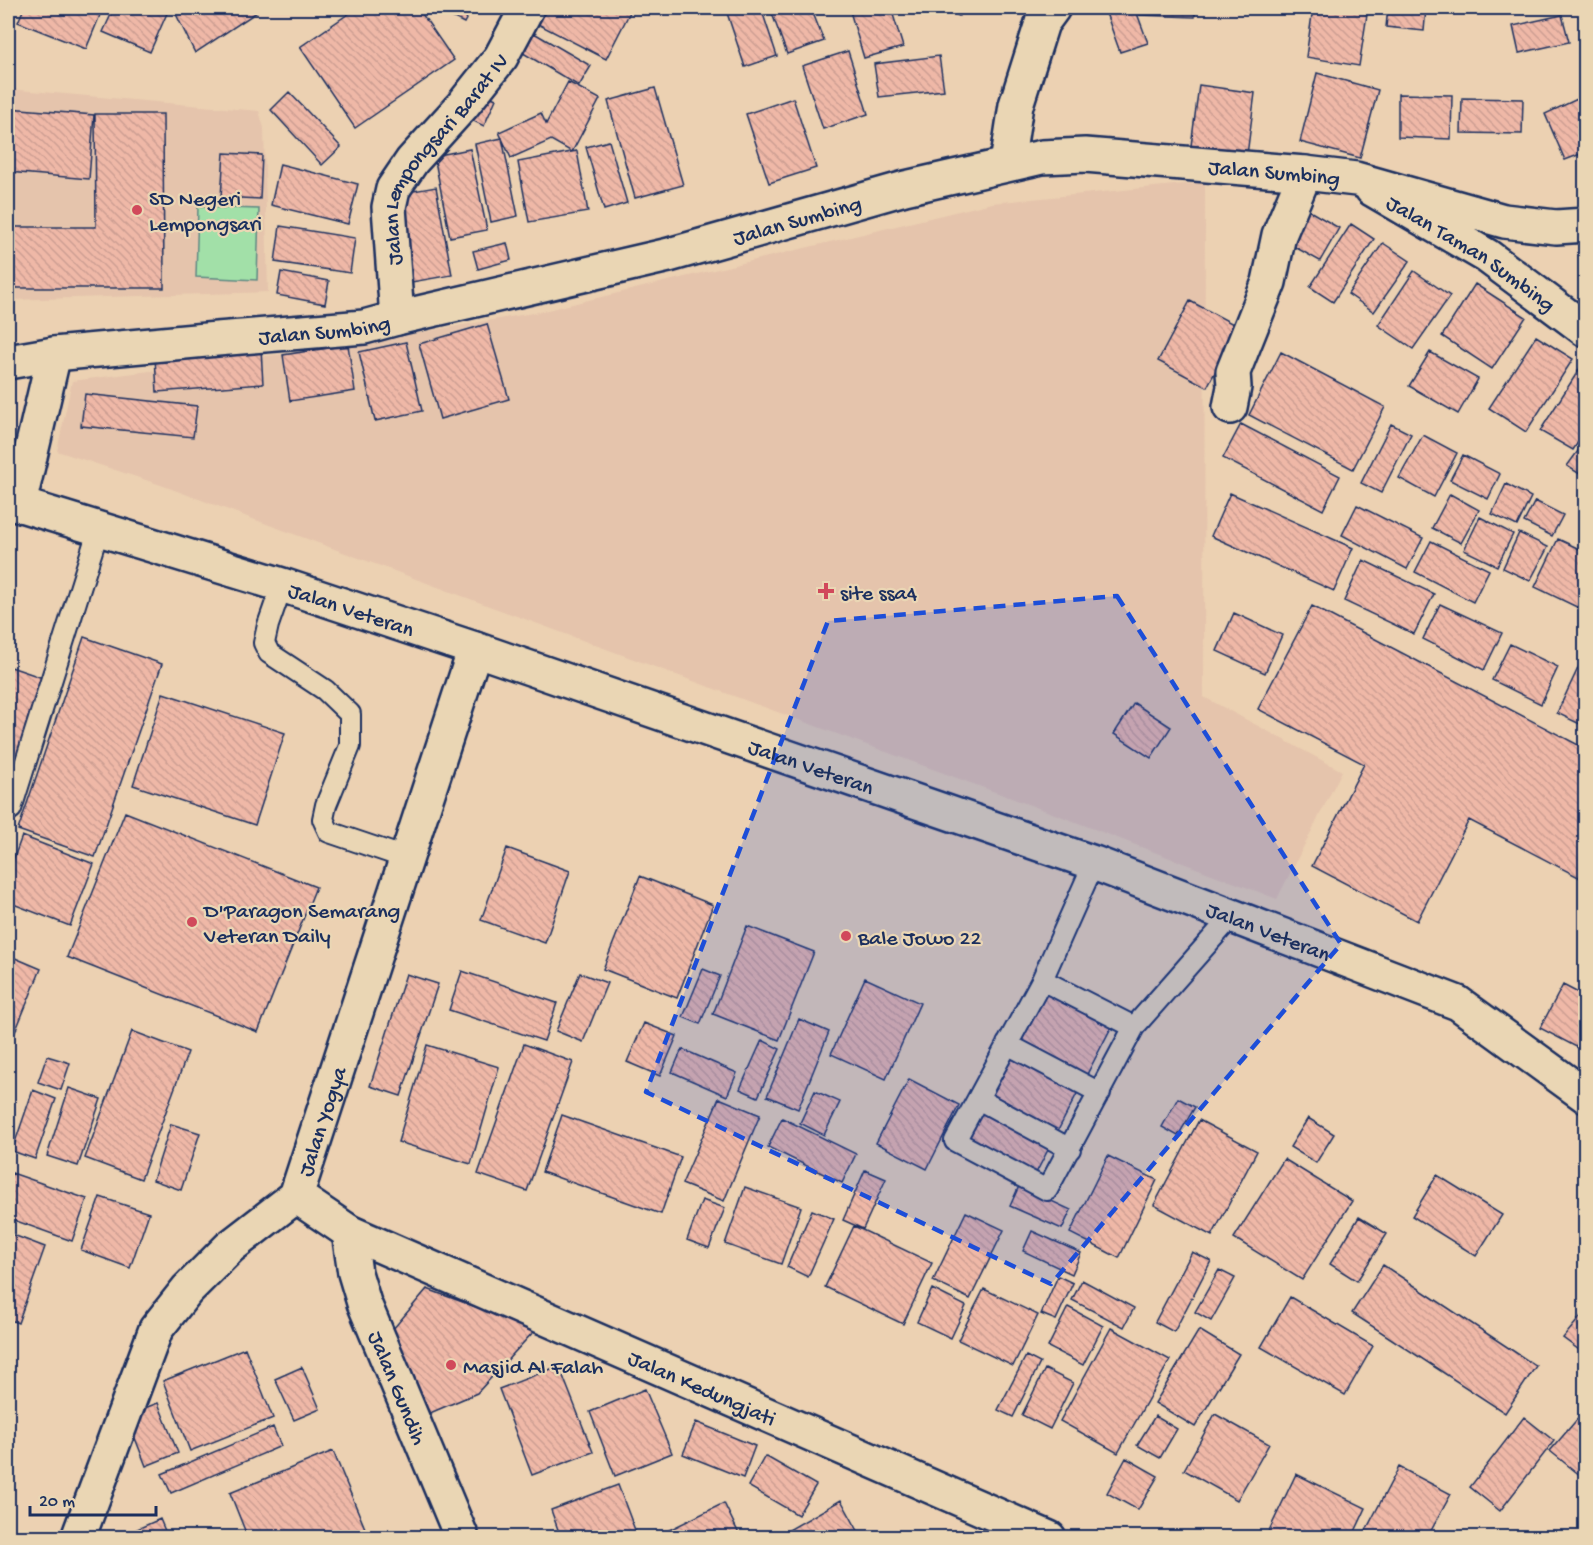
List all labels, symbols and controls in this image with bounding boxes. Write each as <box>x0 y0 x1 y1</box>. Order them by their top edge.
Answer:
street label: Jalan Lempongsari Barat IV <box>380 49 516 266</box>
street label: Jalan Sumbing <box>1207 156 1341 194</box>
place label: SD Negeri Lempongsari <box>149 188 262 239</box>
street label: Jalan Taman Sumbing <box>1381 191 1559 319</box>
street label: Jalan Sumbing <box>731 192 865 253</box>
marker: SD Negeri Lempongsari <box>130 203 144 217</box>
street label: Jalan Sumbing <box>258 311 394 353</box>
street label: Jalan Veteran <box>284 579 417 645</box>
marker: site ssa4 <box>817 582 835 600</box>
place label: site ssa4 <box>840 582 918 608</box>
street label: Jalan Veteran <box>744 735 877 803</box>
street label: Jalan Veteran <box>1201 898 1334 970</box>
place label: D'Paragon Semarang Veteran Daily <box>202 900 400 951</box>
marker: D'Paragon Semarang Veteran Daily <box>185 915 199 929</box>
place label: Bale Jowo 22 <box>857 927 981 953</box>
marker: Bale Jowo 22 <box>839 929 853 943</box>
street label: Jalan Yogya <box>294 1063 355 1180</box>
street label: Jalan Gundih <box>360 1328 431 1450</box>
street label: Jalan Kedungjati <box>623 1347 779 1434</box>
place label: Masjid Al Falah <box>463 1356 603 1382</box>
marker: Masjid Al Falah <box>444 1358 458 1372</box>
scale bar <box>30 1479 156 1517</box>
text: 20 m <box>39 1492 75 1513</box>

